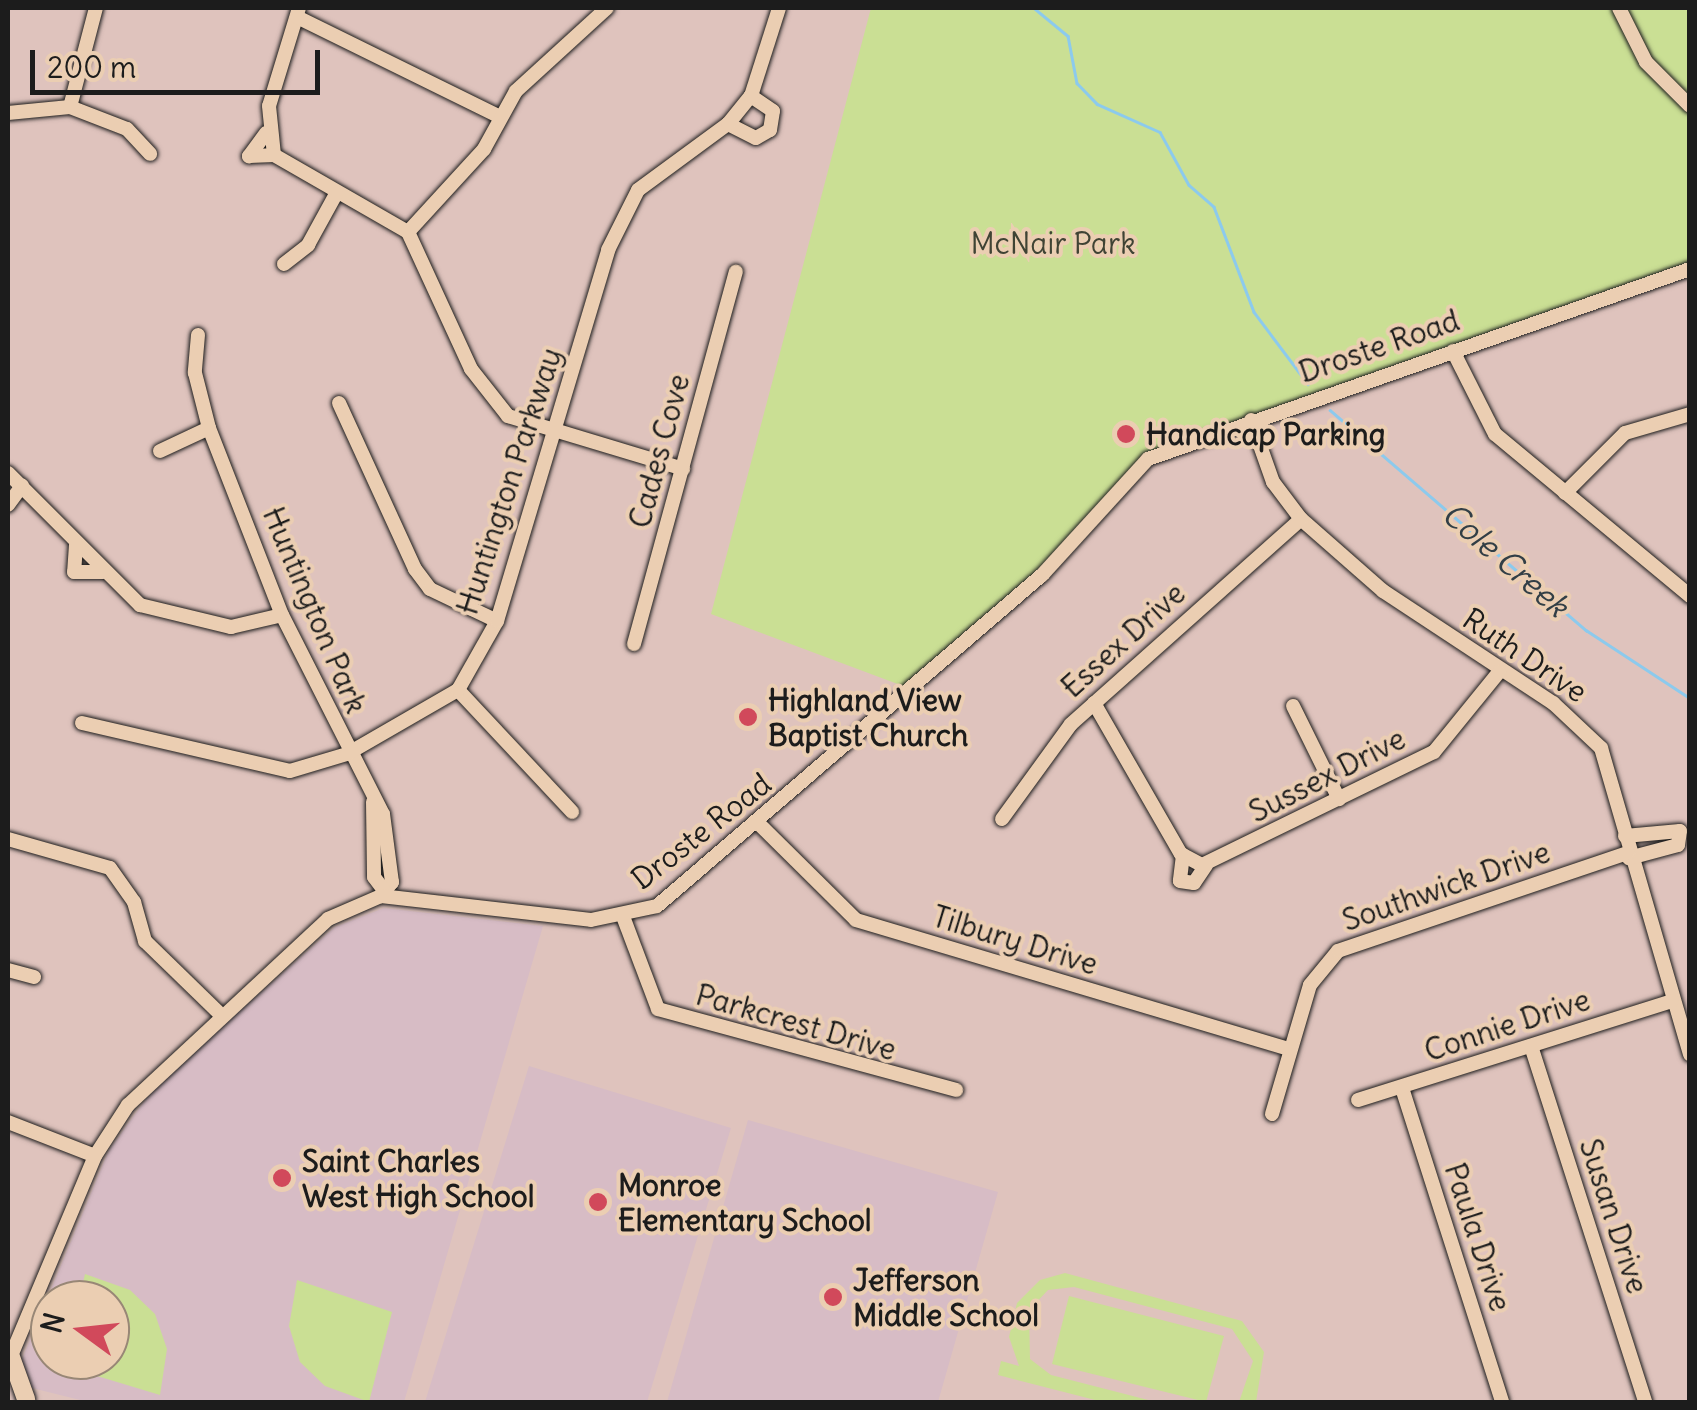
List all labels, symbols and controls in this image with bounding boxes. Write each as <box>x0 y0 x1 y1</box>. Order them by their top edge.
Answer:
scale bar <box>35 30 325 92</box>
text: 200 m <box>47 48 136 86</box>
park label: McNair Park <box>970 225 1136 261</box>
street label: Droste Road <box>1294 302 1464 390</box>
street label: Huntington Parkway <box>449 343 569 619</box>
street label: Cades Cove <box>621 370 697 532</box>
place label: Handicap Parking <box>1146 416 1386 452</box>
marker: Handicap Parking <box>1115 423 1137 445</box>
water label: Cole Creek <box>1434 495 1576 625</box>
street label: Huntington Park <box>255 501 375 719</box>
street label: Essex Drive <box>1054 575 1192 705</box>
street label: Ruth Drive <box>1456 600 1594 710</box>
place label: Highland View Baptist Church <box>768 682 968 752</box>
marker: Highland View Baptist Church <box>737 706 759 728</box>
street label: Sussex Drive <box>1243 720 1411 830</box>
street label: Droste Road <box>624 765 778 897</box>
street label: Southwick Drive <box>1337 834 1555 938</box>
street label: Tilbury Drive <box>928 898 1102 982</box>
street label: Parkcrest Drive <box>692 976 900 1068</box>
street label: Connie Drive <box>1420 981 1594 1069</box>
street label: Susan Drive <box>1572 1134 1656 1298</box>
place label: Saint Charles West High School <box>302 1143 534 1214</box>
street label: Paula Drive <box>1437 1158 1519 1316</box>
marker: Saint Charles West High School <box>271 1167 293 1189</box>
place label: Monroe Elementary School <box>618 1167 871 1238</box>
marker: Monroe Elementary School <box>587 1191 609 1213</box>
place label: Jefferson Middle School <box>853 1262 1039 1332</box>
north arrow <box>30 1280 130 1380</box>
marker: Jefferson Middle School <box>822 1286 844 1308</box>
text: N <box>33 1309 73 1337</box>

